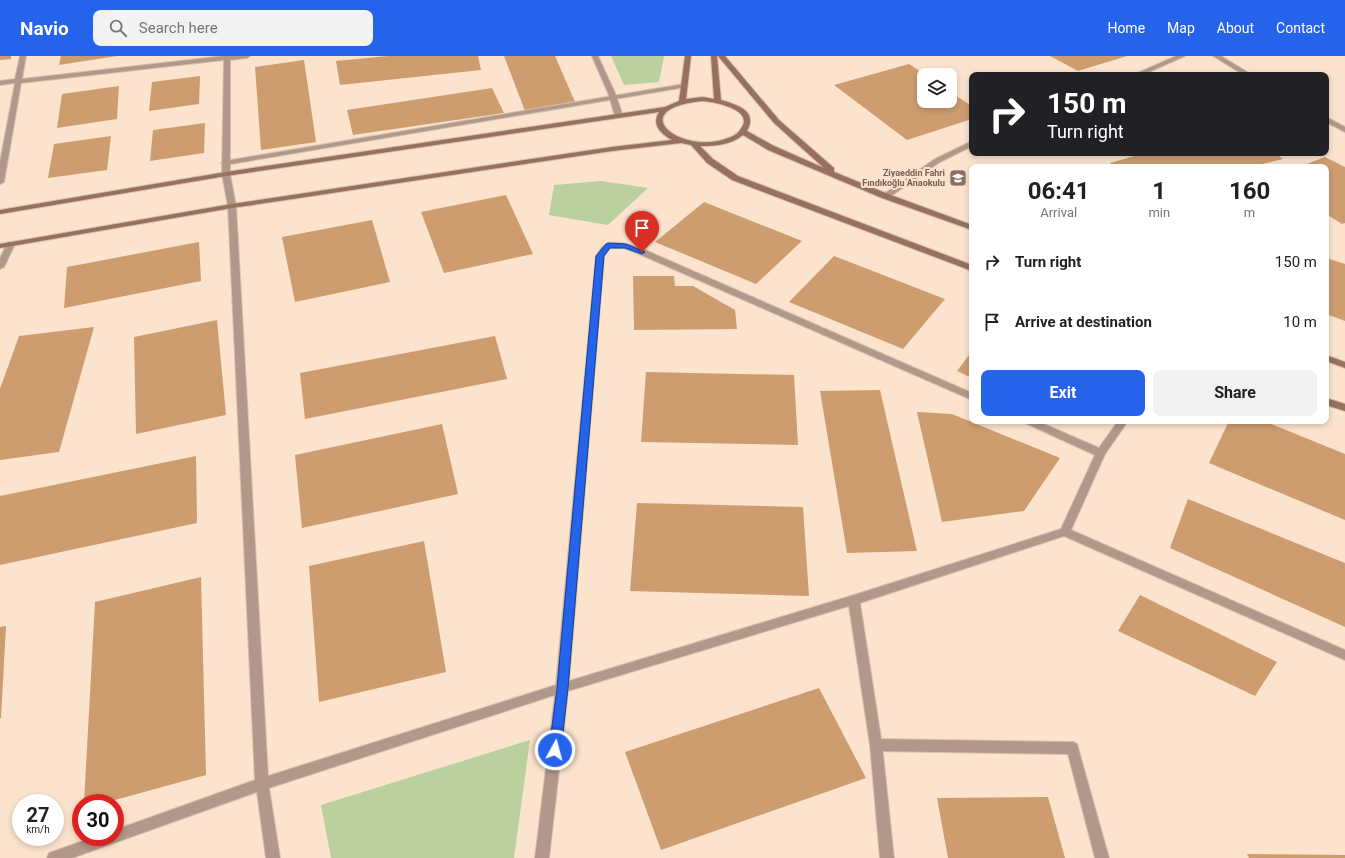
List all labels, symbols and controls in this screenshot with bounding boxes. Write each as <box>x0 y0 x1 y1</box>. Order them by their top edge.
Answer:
search box <box>93 10 373 46</box>
text: Navio <box>20 17 69 40</box>
icon: search <box>107 17 129 39</box>
text: Search here <box>139 19 218 37</box>
text: Home <box>1107 20 1145 36</box>
text: Map <box>1167 20 1195 36</box>
text: About <box>1217 20 1254 36</box>
text: Contact <box>1276 20 1325 36</box>
map controls <box>917 68 957 108</box>
button: layers <box>917 68 957 108</box>
text: 150 m <box>1047 87 1126 120</box>
icon: right <box>981 88 1033 140</box>
text: Turn right <box>1047 121 1124 142</box>
place label: Ziyaeddin Fahri Fındıkoğlu Anaokulu <box>862 168 945 188</box>
school or university icon: Ziyaeddin Fahri Fındıkoğlu Anaokulu <box>948 168 968 188</box>
text: 06:41 <box>1028 177 1090 205</box>
text: 1 <box>1152 177 1166 205</box>
text: 160 <box>1229 177 1270 205</box>
text: Arrival <box>1040 205 1077 220</box>
text: min <box>1148 205 1170 220</box>
text: m <box>1244 205 1255 220</box>
pin <box>625 211 659 252</box>
icon: arrive <box>631 217 653 239</box>
icon: right <box>981 251 1003 273</box>
text: Turn right <box>1015 253 1081 271</box>
text: 150 m <box>1275 253 1317 271</box>
icon: arrive <box>981 311 1003 333</box>
text: Arrive at destination <box>1015 313 1152 331</box>
text: 10 m <box>1283 313 1317 331</box>
button: Exit <box>981 370 1145 416</box>
button: Share <box>1153 370 1317 416</box>
position arrow <box>534 729 576 771</box>
speed limit sign: 30 <box>72 794 124 846</box>
text: 27 <box>27 803 49 827</box>
text: km/h <box>26 824 50 835</box>

